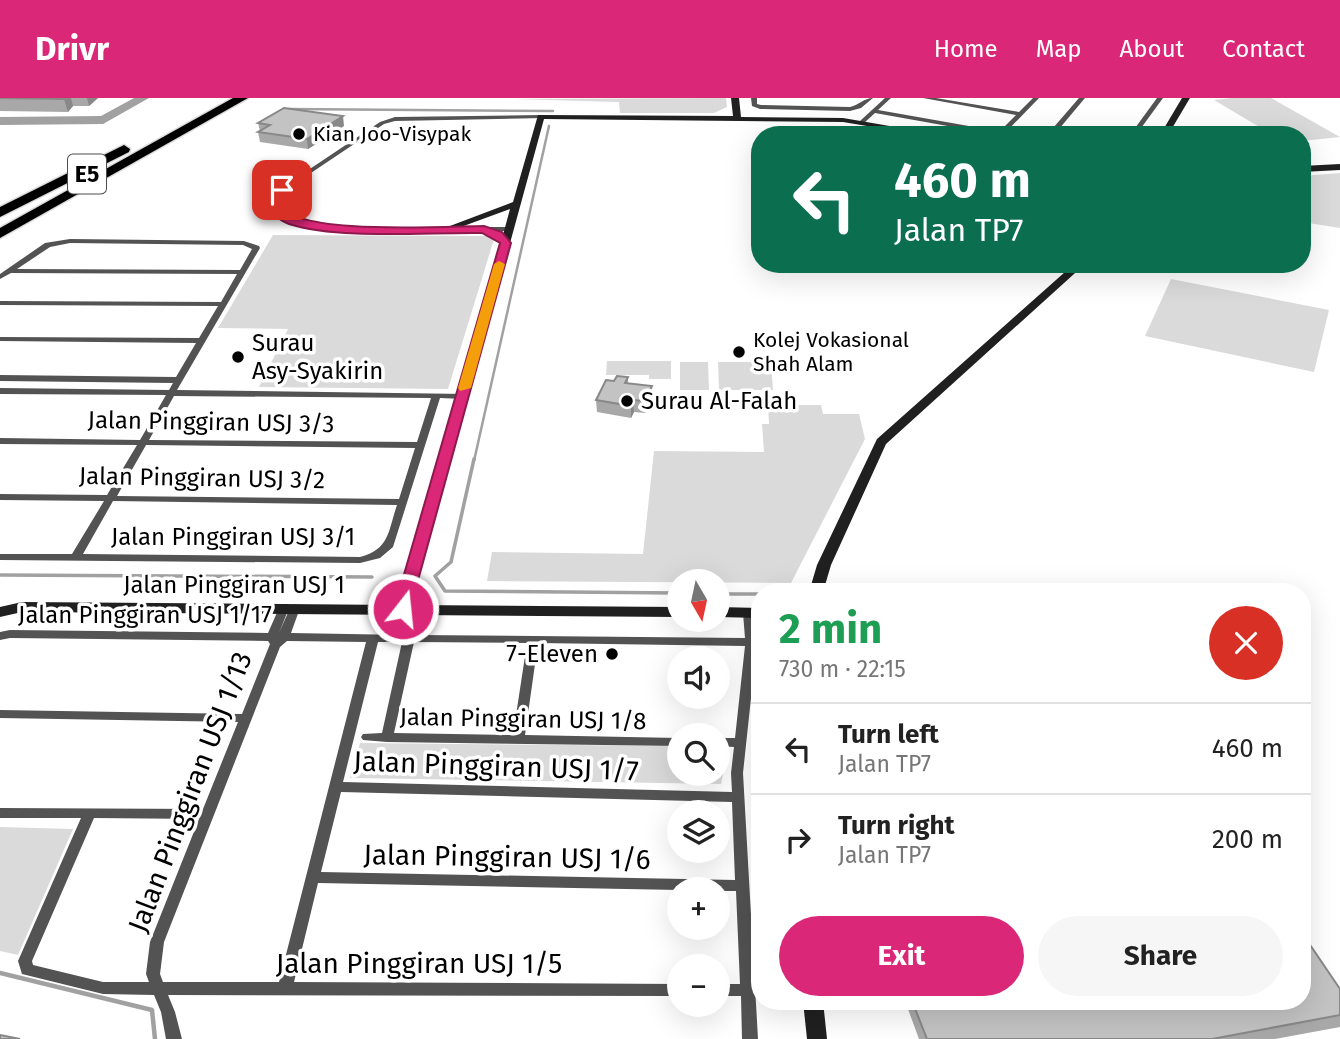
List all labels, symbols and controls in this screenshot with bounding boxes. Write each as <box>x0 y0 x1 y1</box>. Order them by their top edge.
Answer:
text: Drivr <box>35 29 109 69</box>
text: Home <box>934 35 998 63</box>
text: Map <box>1036 35 1082 63</box>
text: About <box>1120 35 1184 63</box>
text: Contact <box>1222 35 1305 63</box>
place label: Kian Joo-Visypak <box>313 121 472 147</box>
marker: Kian Joo-Visypak <box>291 126 307 142</box>
text: 460 m <box>894 151 1031 210</box>
icon: left <box>779 154 870 245</box>
road number: E5 <box>68 155 106 194</box>
pin <box>252 160 312 220</box>
icon: arrive <box>263 171 301 209</box>
text: Jalan TP7 <box>894 211 1023 249</box>
place label: Kolej Vokasional Shah Alam <box>753 327 909 377</box>
place label: Surau Asy-Syakirin <box>252 329 383 385</box>
marker: Kolej Vokasional Shah Alam <box>731 344 747 360</box>
marker: Surau Asy-Syakirin <box>230 349 246 365</box>
place label: Surau Al-Falah <box>641 387 797 415</box>
marker: Surau Al-Falah <box>619 393 635 409</box>
street label: Jalan Pinggiran USJ 3/3 <box>87 406 335 438</box>
street label: Jalan Pinggiran USJ 3/2 <box>79 462 325 494</box>
street label: Jalan Pinggiran USJ 3/1 <box>111 523 355 551</box>
north arrow <box>667 569 730 632</box>
map controls <box>667 569 730 1017</box>
street label: Jalan Pinggiran USJ 1 <box>123 571 345 599</box>
position arrow <box>366 572 440 646</box>
street label: Jalan Pinggiran USJ 1/17 <box>18 601 272 629</box>
text: 2 min <box>779 604 882 654</box>
button: close <box>1209 606 1283 680</box>
place label: 7-Eleven <box>506 640 598 668</box>
marker: 7-Eleven <box>604 646 620 662</box>
button: sound <box>667 646 730 709</box>
street label: Jalan Pinggiran USJ 1/13 <box>121 647 259 937</box>
text: 730 m · 22:15 <box>779 655 906 683</box>
street label: Jalan Pinggiran USJ 1/8 <box>399 703 647 735</box>
text: Turn left <box>838 719 939 750</box>
button: search <box>667 723 730 786</box>
icon: left <box>779 730 817 768</box>
text: 460 m <box>1212 733 1283 764</box>
street label: Jalan Pinggiran USJ 1/7 <box>353 745 639 787</box>
text: Jalan TP7 <box>838 750 931 778</box>
button: layers <box>667 800 730 863</box>
text: Turn right <box>838 810 955 841</box>
icon: right <box>779 821 817 859</box>
text: 200 m <box>1212 824 1283 855</box>
street label: Jalan Pinggiran USJ 1/6 <box>363 838 651 876</box>
text: Jalan TP7 <box>838 841 931 869</box>
button: + <box>667 877 730 940</box>
button: Exit <box>779 916 1024 996</box>
button: Share <box>1038 916 1283 996</box>
street label: Jalan Pinggiran USJ 1/5 <box>276 947 562 980</box>
button: − <box>667 954 730 1017</box>

